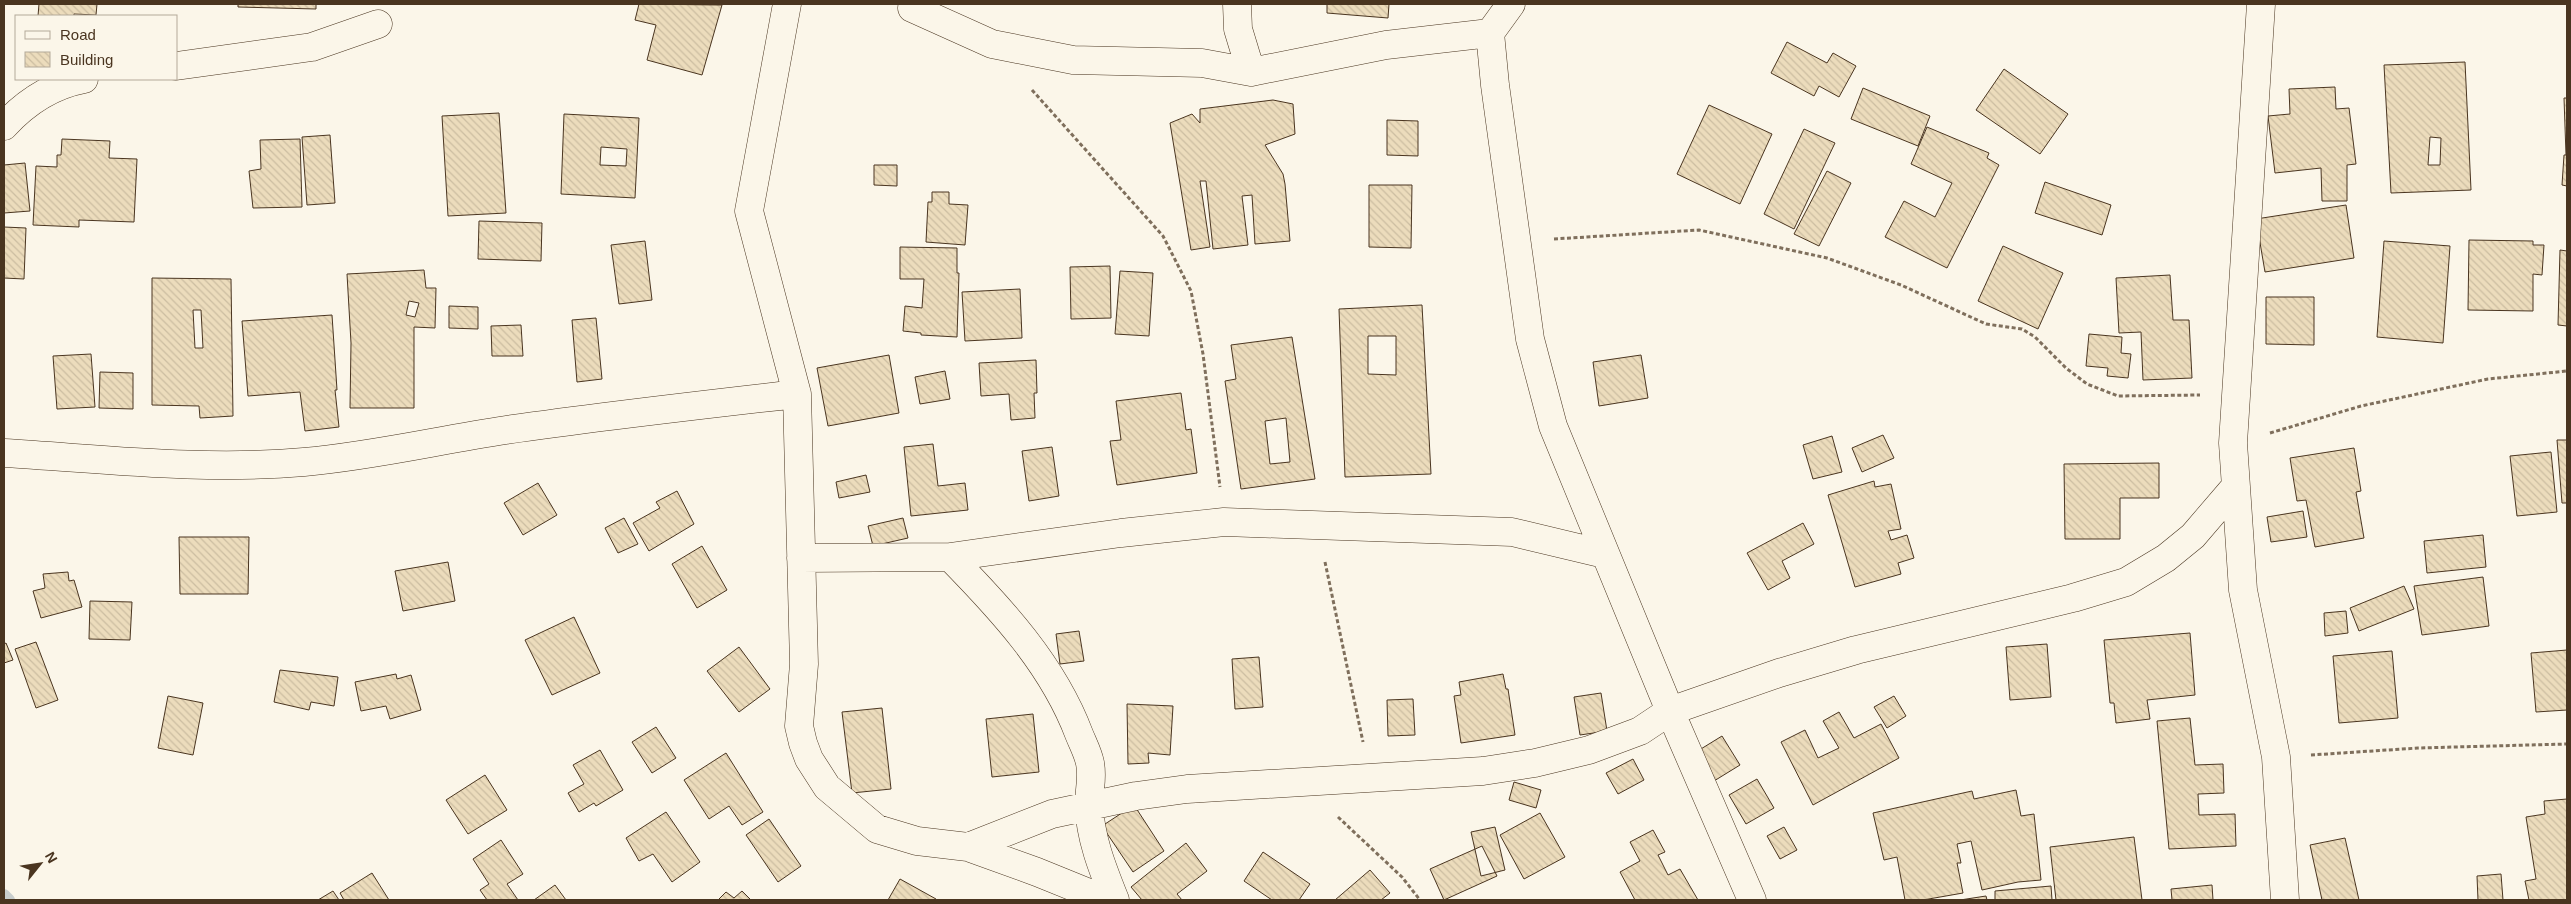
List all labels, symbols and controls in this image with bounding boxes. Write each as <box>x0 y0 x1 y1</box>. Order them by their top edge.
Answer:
legend <box>15 15 178 80</box>
text: Road <box>60 26 96 43</box>
text: Building <box>60 51 113 68</box>
north arrow <box>15 839 65 889</box>
text: N <box>42 849 61 866</box>

